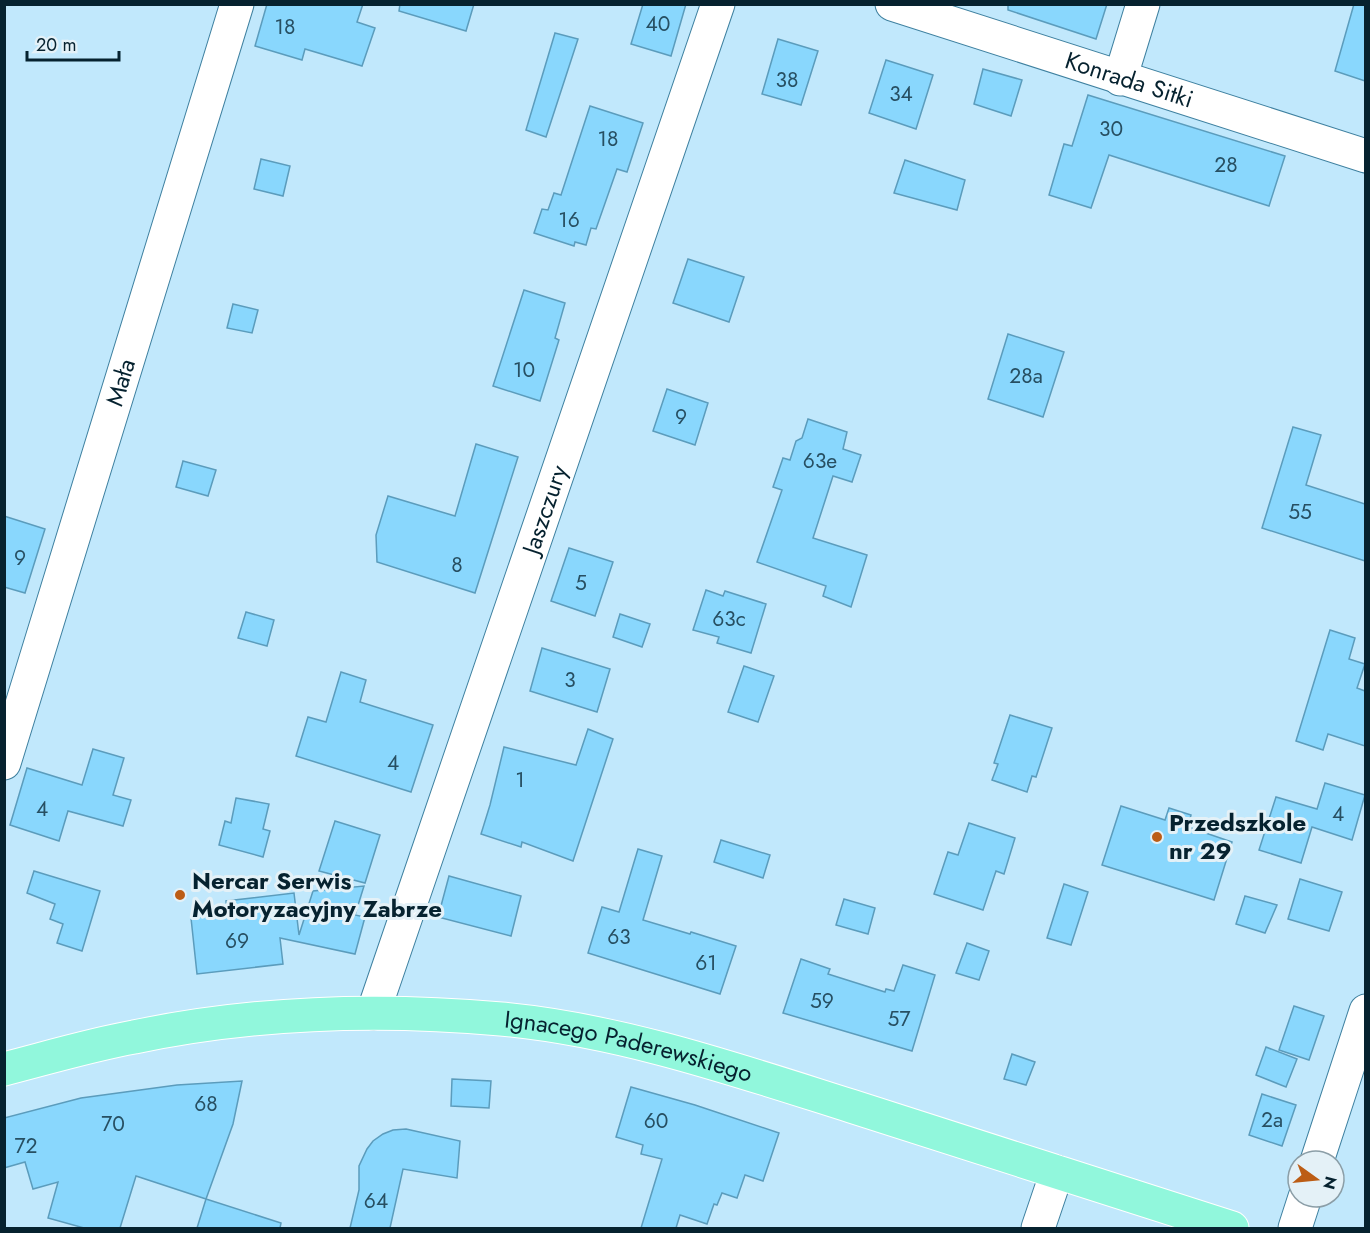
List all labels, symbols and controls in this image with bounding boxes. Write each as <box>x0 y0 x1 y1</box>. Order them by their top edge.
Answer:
house number: 40 <box>646 9 670 39</box>
house number: 18 <box>275 12 295 42</box>
scale bar <box>27 24 118 62</box>
text: 20 m <box>36 32 76 58</box>
street label: Konrada Sitki <box>1061 43 1198 116</box>
house number: 38 <box>776 65 798 95</box>
house number: 34 <box>889 79 913 109</box>
house number: 30 <box>1099 114 1123 144</box>
house number: 18 <box>598 124 618 154</box>
house number: 28 <box>1214 150 1238 180</box>
house number: 16 <box>558 205 580 235</box>
street label: Mała <box>97 354 144 410</box>
house number: 10 <box>513 355 535 385</box>
house number: 28a <box>1009 361 1043 391</box>
house number: 9 <box>675 402 687 432</box>
house number: 63e <box>803 446 837 476</box>
street label: Jaszczury <box>512 460 576 562</box>
house number: 55 <box>1288 497 1312 527</box>
house number: 9 <box>14 543 26 573</box>
house number: 8 <box>451 550 463 580</box>
house number: 5 <box>575 568 587 598</box>
house number: 63c <box>712 604 746 634</box>
house number: 3 <box>564 665 576 695</box>
house number: 4 <box>387 748 399 778</box>
house number: 1 <box>515 765 525 795</box>
house number: 4 <box>36 794 48 824</box>
house number: 4 <box>1332 799 1344 829</box>
place label: Przedszkole nr 29 <box>1169 805 1306 868</box>
marker: Przedszkole nr 29 <box>1150 830 1164 844</box>
place label: Nercar Serwis Motoryzacyjny Zabrze <box>192 863 442 926</box>
marker: Nercar Serwis Motoryzacyjny Zabrze <box>173 888 187 902</box>
house number: 63 <box>607 922 631 952</box>
house number: 69 <box>225 926 249 956</box>
house number: 61 <box>695 948 717 978</box>
house number: 59 <box>810 986 834 1016</box>
street label: Ignacego Paderewskiego <box>503 1001 757 1091</box>
house number: 57 <box>888 1004 910 1034</box>
house number: 68 <box>194 1089 218 1119</box>
house number: 2a <box>1261 1105 1283 1135</box>
house number: 60 <box>644 1106 668 1136</box>
house number: 70 <box>101 1109 125 1139</box>
house number: 72 <box>15 1131 37 1161</box>
north arrow <box>1286 1149 1346 1209</box>
text: N <box>1317 1174 1343 1192</box>
house number: 64 <box>364 1186 388 1216</box>

